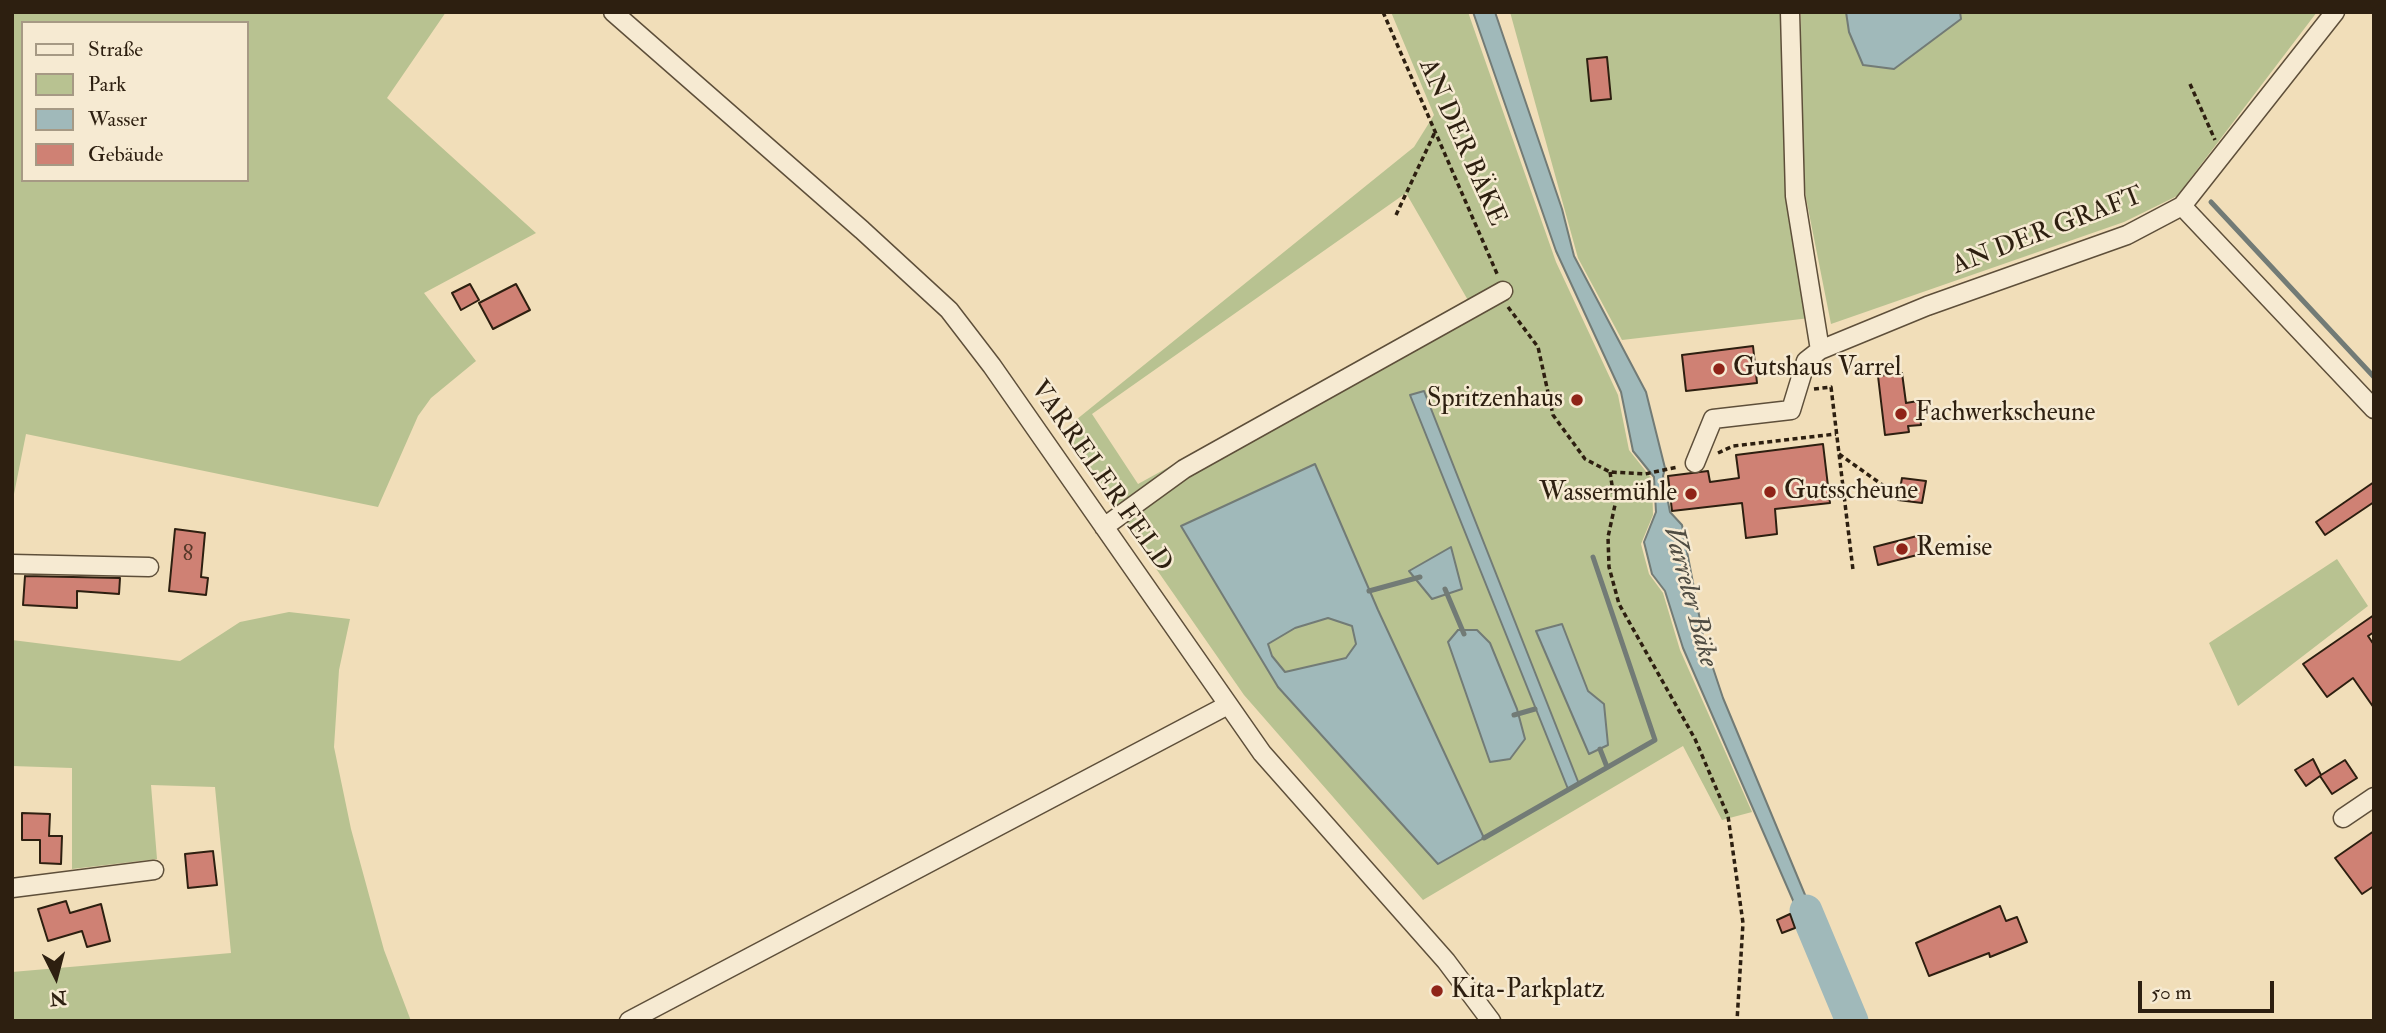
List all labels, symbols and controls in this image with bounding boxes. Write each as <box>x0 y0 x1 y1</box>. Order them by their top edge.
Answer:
legend <box>21 21 248 182</box>
text: Straße <box>88 36 143 63</box>
street label: AN DER BÄKE <box>1410 55 1512 231</box>
text: Park <box>88 71 126 98</box>
text: Wasser <box>88 106 147 133</box>
text: Gebäude <box>88 141 163 168</box>
street label: AN DER GRAFT <box>1948 181 2148 283</box>
place label: Gutshaus Varrel <box>1733 353 1901 385</box>
marker: Gutshaus Varrel <box>1711 361 1727 377</box>
street label: VARRELER FELD <box>1022 375 1178 579</box>
place label: Spritzenhaus <box>1427 384 1563 416</box>
marker: Spritzenhaus <box>1569 392 1585 408</box>
place label: Fachwerkscheune <box>1915 398 2095 430</box>
marker: Fachwerkscheune <box>1893 406 1909 422</box>
place label: Gutsscheune <box>1784 476 1918 508</box>
place label: Wassermühle <box>1539 478 1677 510</box>
marker: Gutsscheune <box>1762 484 1778 500</box>
marker: Wassermühle <box>1683 486 1699 502</box>
water label: Varreler Bäke <box>1654 523 1724 671</box>
place label: Remise <box>1916 533 1992 565</box>
house number: 8 <box>183 541 193 569</box>
marker: Remise <box>1894 541 1910 557</box>
north arrow <box>21 942 91 1012</box>
scale bar <box>2141 967 2278 1011</box>
place label: Kita-Parkplatz <box>1451 975 1604 1007</box>
text: 50 m <box>2151 979 2192 1006</box>
marker: Kita-Parkplatz <box>1429 983 1445 999</box>
text: N <box>48 985 68 1011</box>

